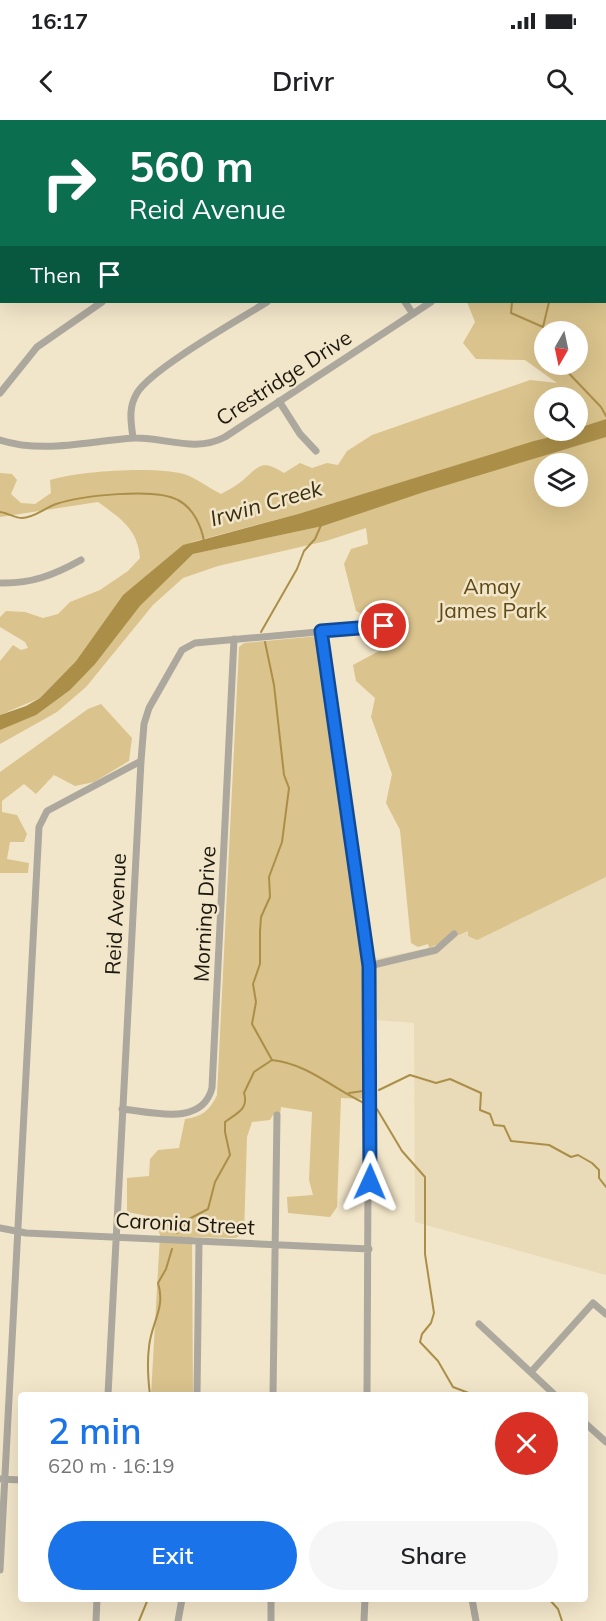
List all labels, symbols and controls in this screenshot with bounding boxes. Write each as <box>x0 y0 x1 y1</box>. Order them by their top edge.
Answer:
text: 16:17 <box>30 7 88 35</box>
text: Drivr <box>272 64 334 98</box>
icon: back <box>30 65 63 98</box>
icon: search <box>543 65 576 98</box>
text: 560 m <box>129 140 254 193</box>
icon: right <box>30 144 108 222</box>
text: Reid Avenue <box>129 192 286 226</box>
icon: arrive <box>93 258 126 291</box>
text: Then <box>30 261 81 289</box>
north arrow <box>534 321 588 375</box>
map controls <box>534 321 588 507</box>
street label: Crestridge Drive <box>211 324 356 431</box>
button: search <box>534 387 588 441</box>
button: layers <box>534 453 588 507</box>
water label: Irwin Creek <box>207 473 326 532</box>
park label: Amay James Park <box>437 573 547 623</box>
pin <box>358 600 409 651</box>
icon: arrive <box>367 609 400 642</box>
street label: Morning Drive <box>187 845 221 983</box>
street label: Reid Avenue <box>99 852 131 976</box>
position arrow <box>338 1150 402 1214</box>
street label: Caronia Street <box>115 1206 255 1240</box>
text: 2 min <box>48 1408 142 1453</box>
button: close <box>495 1412 558 1475</box>
text: 620 m · 16:19 <box>48 1453 174 1478</box>
button: Exit <box>48 1521 297 1590</box>
button: Share <box>309 1521 558 1590</box>

